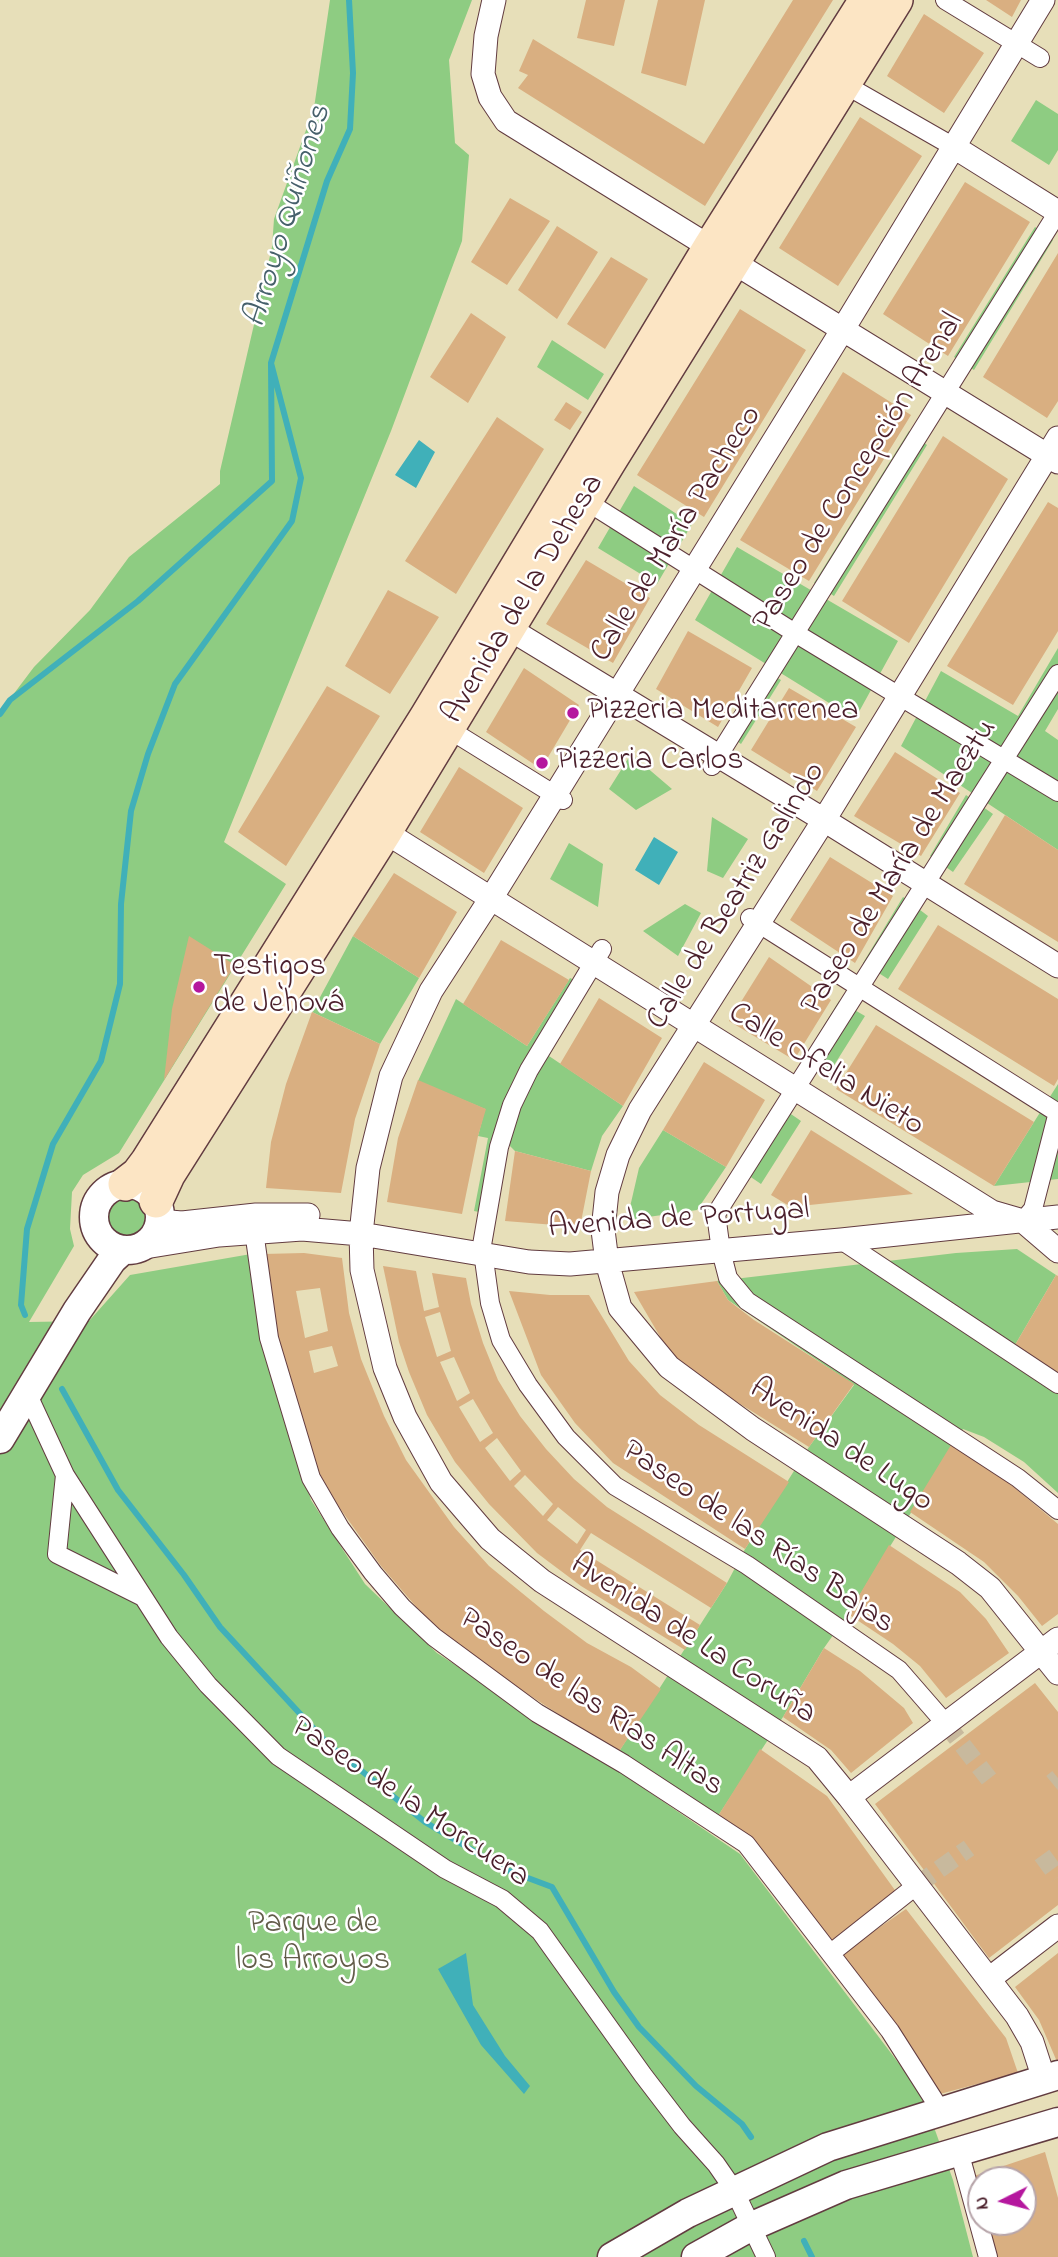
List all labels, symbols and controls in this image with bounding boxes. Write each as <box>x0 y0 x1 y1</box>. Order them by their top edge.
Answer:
water label: Arroyo Quiñones <box>237 101 343 333</box>
street label: Paseo de Concepción Arenal <box>746 307 974 639</box>
street label: Calle de María Pacheco <box>584 400 772 670</box>
street label: Avenida de la Dehesa <box>435 468 615 732</box>
place label: Pizzeria Meditarrenea <box>587 694 859 732</box>
marker: Pizzeria Meditarrenea <box>565 705 581 721</box>
street label: Paseo de María de Maeztu <box>794 713 1008 1023</box>
place label: Pizzeria Carlos <box>556 744 744 782</box>
marker: Pizzeria Carlos <box>534 755 550 771</box>
street label: Calle de Beatriz Galindo <box>640 756 836 1038</box>
place label: Testigos de Jehová <box>213 950 344 1025</box>
marker: Testigos de Jehová <box>191 979 207 995</box>
street label: Calle Ofelia Nieto <box>720 995 930 1147</box>
street label: Avenida de Portugal <box>547 1193 811 1249</box>
street label: Avenida de Lugo <box>741 1371 939 1523</box>
street label: Paseo de las Rías Bajas <box>614 1434 900 1644</box>
street label: Avenida de La Coruña <box>562 1547 822 1735</box>
street label: Paseo de las Rías Altas <box>450 1601 730 1807</box>
street label: Paseo de la Morcuera <box>282 1710 536 1898</box>
park label: Parque de los Arroyos <box>236 1907 390 1982</box>
north arrow <box>967 2166 1037 2236</box>
text: N <box>969 2195 997 2211</box>

